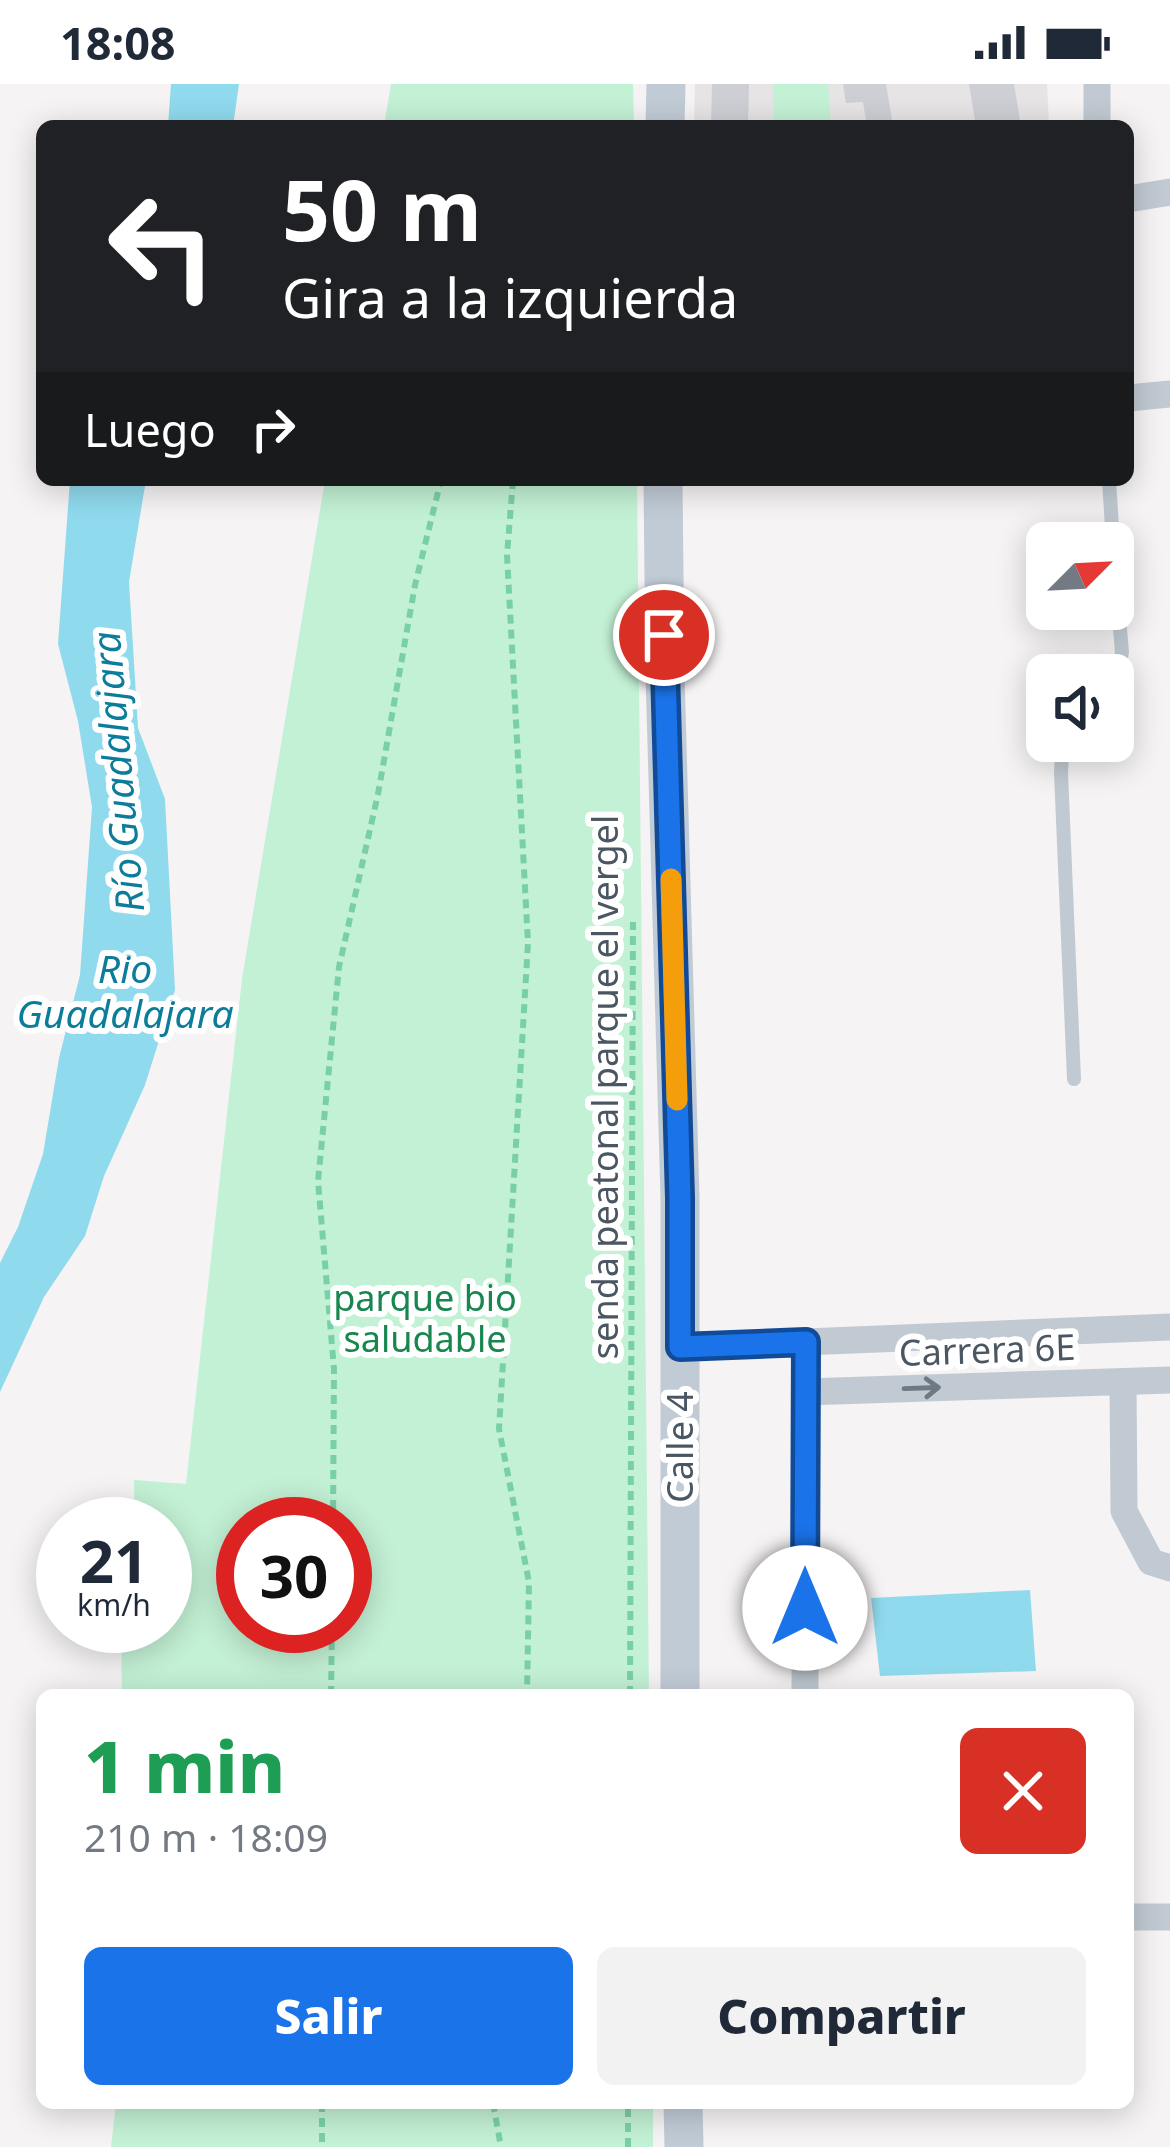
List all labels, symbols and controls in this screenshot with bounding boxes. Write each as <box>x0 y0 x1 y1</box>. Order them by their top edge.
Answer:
text: 18:08 <box>60 12 176 73</box>
text: 50 m <box>282 151 482 266</box>
icon: left <box>84 168 240 324</box>
text: Gira a la izquierda <box>282 260 738 334</box>
icon: right <box>240 396 306 462</box>
text: Luego <box>84 399 216 460</box>
north arrow <box>1026 522 1134 630</box>
map controls <box>1026 522 1134 762</box>
pin <box>613 584 715 686</box>
icon: arrive <box>631 602 697 668</box>
water label: Río Guadalajara <box>78 629 155 915</box>
button: sound <box>1026 654 1134 762</box>
street label: senda peatonal parque el vergel <box>580 815 629 1359</box>
water label: Rio Guadalajara <box>16 941 234 1039</box>
park label: parque bio saludable <box>333 1273 517 1363</box>
street label: Carrera 6E <box>898 1322 1076 1377</box>
one-way arrow <box>902 1376 941 1399</box>
street label: Calle 4 <box>655 1391 704 1503</box>
speed limit sign: 30 <box>216 1497 372 1653</box>
text: 21 <box>80 1519 148 1601</box>
position arrow <box>742 1545 868 1671</box>
text: km/h <box>77 1584 151 1625</box>
text: 1 min <box>84 1716 285 1814</box>
button: close <box>960 1728 1086 1854</box>
text: 210 m · 18:09 <box>84 1810 328 1863</box>
button: Salir <box>84 1947 573 2085</box>
button: Compartir <box>597 1947 1086 2085</box>

